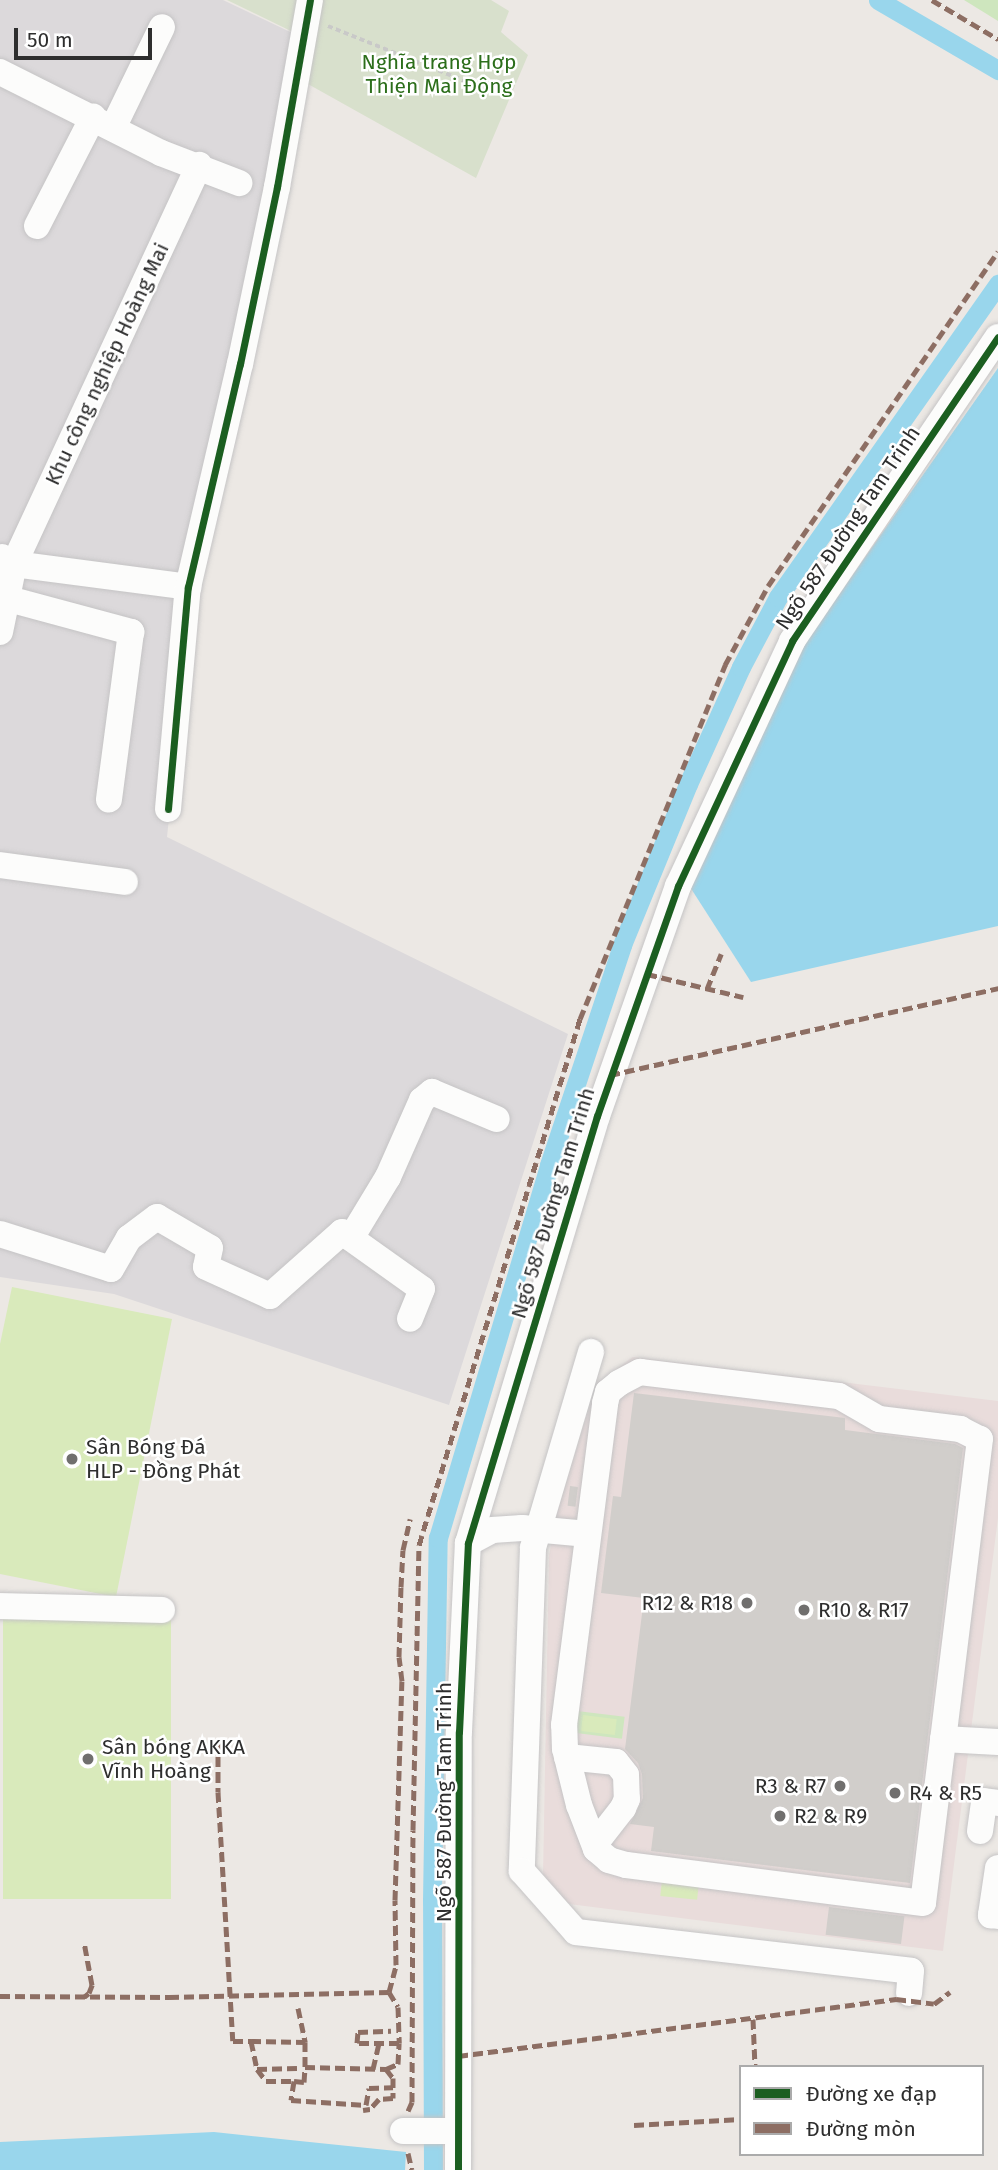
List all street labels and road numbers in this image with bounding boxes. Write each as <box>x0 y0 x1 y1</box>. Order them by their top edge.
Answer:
street label: Khu công nghiệp Hoàng Mai <box>40 239 174 489</box>
street label: Ngõ 587 Đường Tam Trinh <box>770 421 926 635</box>
street label: Ngõ 587 Đường Tam Trinh <box>506 1084 600 1322</box>
street label: Ngõ 587 Đường Tam Trinh <box>431 1682 457 1922</box>

